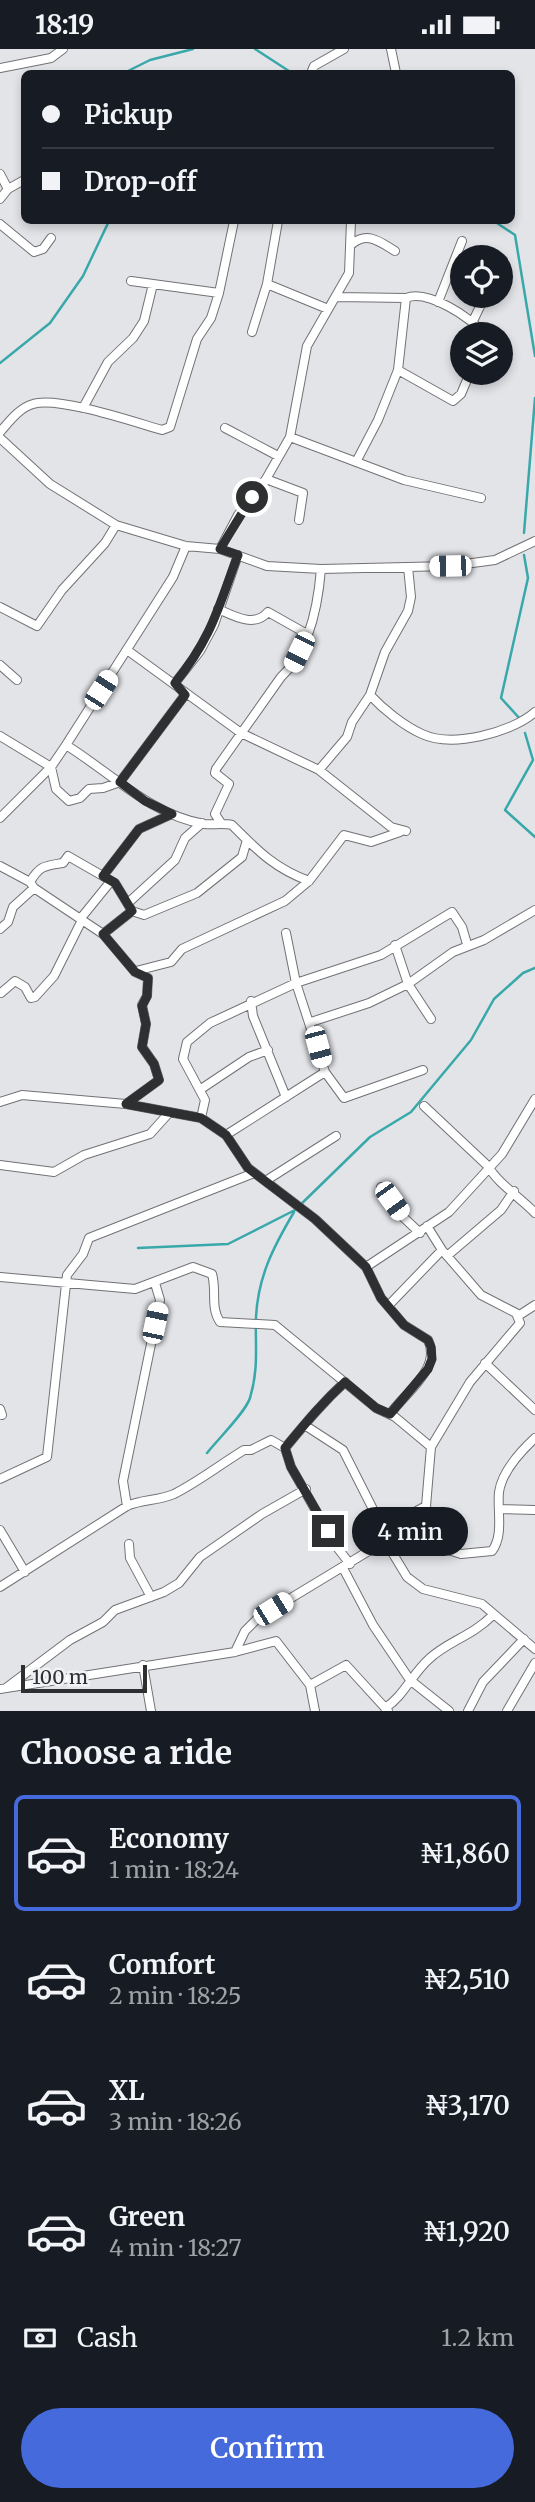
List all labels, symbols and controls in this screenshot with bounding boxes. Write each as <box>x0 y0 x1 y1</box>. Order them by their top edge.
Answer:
text: 18:19 <box>35 8 94 41</box>
text: Pickup <box>84 98 173 131</box>
text: Drop-off <box>84 165 197 198</box>
map controls <box>450 245 513 385</box>
button: locate <box>450 245 513 308</box>
button: layers <box>450 322 513 385</box>
route start <box>236 481 268 513</box>
car <box>429 555 472 577</box>
car <box>281 629 318 675</box>
car <box>81 667 122 713</box>
car <box>303 1024 334 1070</box>
car <box>372 1178 413 1224</box>
car <box>141 1300 170 1346</box>
callout: 4 min <box>352 1507 468 1555</box>
route end <box>312 1515 344 1547</box>
text: 4 min <box>377 1517 443 1546</box>
car <box>250 1589 297 1629</box>
scale bar <box>21 1662 147 1694</box>
text: 100 m <box>32 1665 88 1689</box>
text: Choose a ride <box>21 1733 232 1773</box>
icon: car <box>25 1822 88 1885</box>
text: Economy <box>109 1822 229 1855</box>
text: ₦1,860 <box>420 1837 510 1870</box>
text: 1 min · 18:24 <box>109 1855 239 1884</box>
icon: car <box>25 1948 88 2011</box>
text: Comfort <box>109 1948 215 1981</box>
text: ₦2,510 <box>423 1963 510 1996</box>
text: 2 min · 18:25 <box>109 1981 241 2010</box>
icon: car <box>25 2074 88 2137</box>
text: XL <box>109 2074 145 2107</box>
text: ₦3,170 <box>424 2089 510 2122</box>
text: 3 min · 18:26 <box>109 2107 242 2136</box>
icon: car <box>25 2200 88 2263</box>
text: Green <box>109 2200 185 2233</box>
text: ₦1,920 <box>423 2215 510 2248</box>
text: 4 min · 18:27 <box>109 2233 242 2262</box>
icon: cash <box>21 2319 59 2357</box>
text: Cash <box>77 2321 138 2354</box>
text: 1.2 km <box>441 2323 514 2352</box>
button: Confirm <box>21 2408 514 2488</box>

